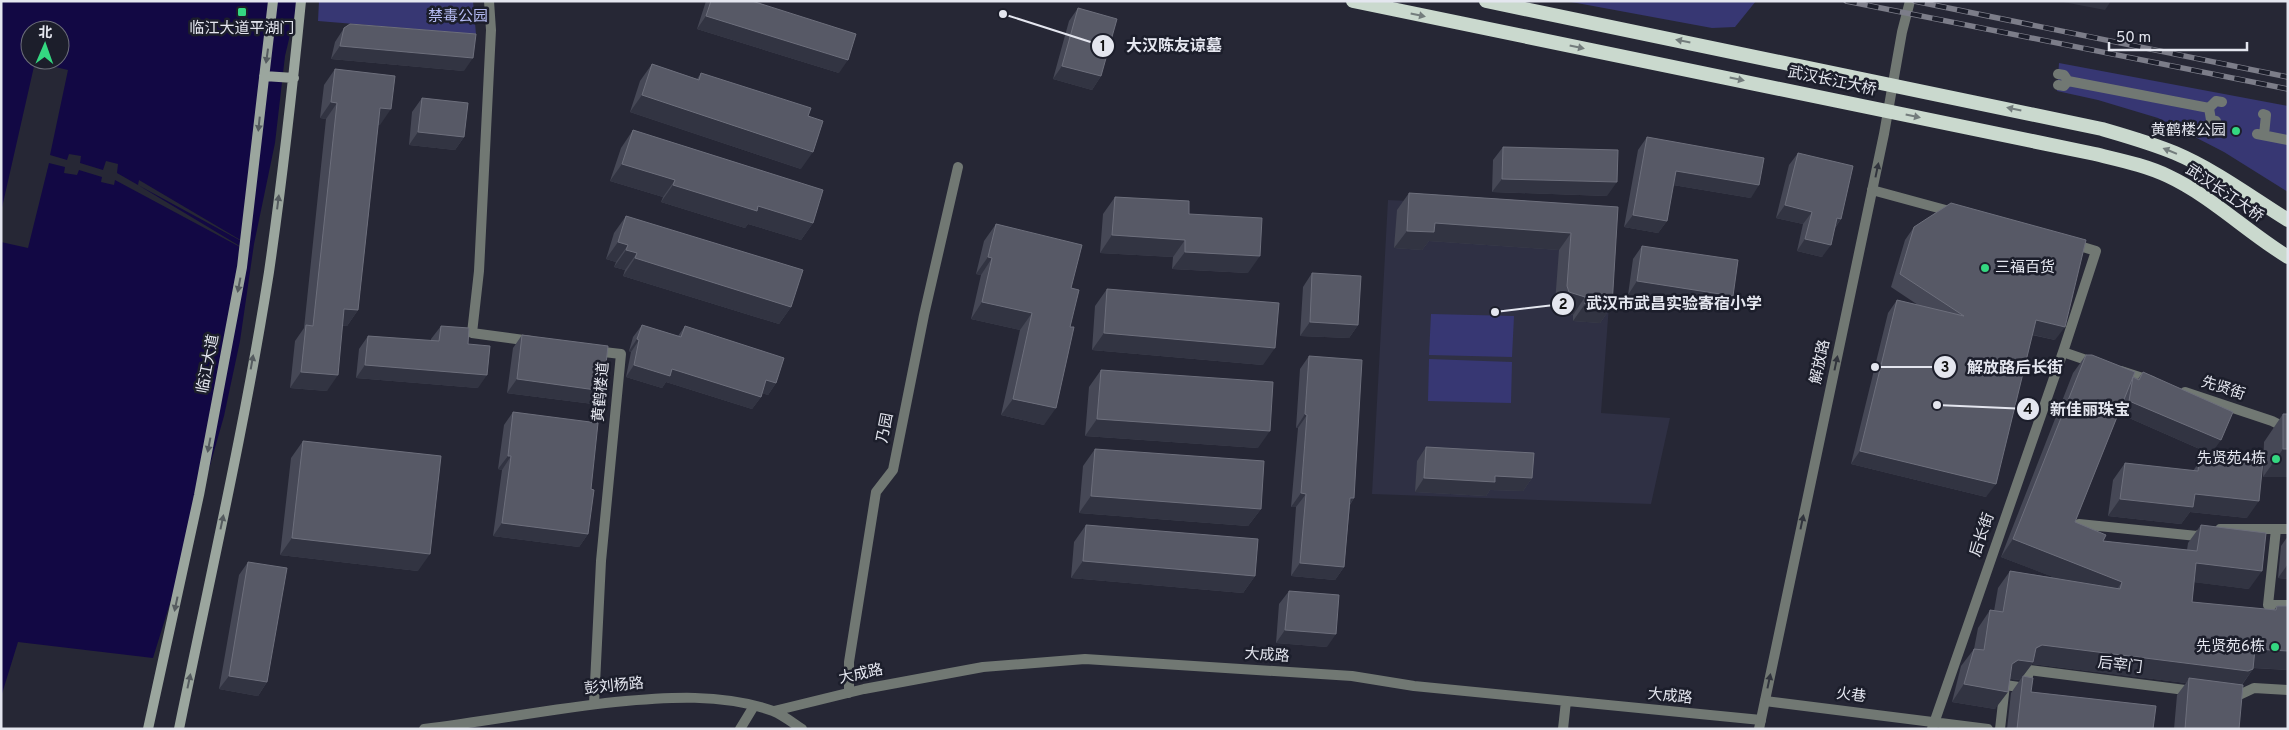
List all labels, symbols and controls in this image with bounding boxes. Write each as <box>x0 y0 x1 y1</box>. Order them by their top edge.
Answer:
marker: 临江大道平湖门 <box>236 6 248 18</box>
park label: 禁毒公园 <box>428 8 488 27</box>
one-way arrow <box>1411 11 1427 19</box>
place label: 临江大道平湖门 <box>189 19 295 39</box>
north arrow <box>20 20 70 70</box>
scale bar <box>2109 20 2246 52</box>
text: 北 <box>38 25 53 42</box>
text: 50 m <box>2116 29 2151 48</box>
callout: 大汉陈友谅墓 <box>1091 30 1232 61</box>
text: 大汉陈友谅墓 <box>1126 37 1222 57</box>
one-way arrow <box>1676 37 1691 45</box>
text: 1 <box>1100 38 1106 57</box>
one-way arrow <box>1570 43 1585 51</box>
one-way arrow <box>262 48 270 64</box>
street label: 武汉长江大桥 <box>1786 63 1878 101</box>
one-way arrow <box>1729 76 1745 84</box>
one-way arrow <box>2006 105 2021 113</box>
one-way arrow <box>1905 112 1920 120</box>
one-way arrow <box>255 116 263 132</box>
place label: 黄鹤楼公园 <box>2151 122 2226 141</box>
marker: 黄鹤楼公园 <box>2230 125 2242 137</box>
one-way arrow <box>2163 147 2177 155</box>
one-way arrow <box>1873 161 1881 177</box>
street label: 武汉长江大桥 <box>2181 161 2267 227</box>
one-way arrow <box>274 194 282 210</box>
place label: 三福百货 <box>1995 258 2055 278</box>
marker: 三福百货 <box>1979 262 1991 274</box>
one-way arrow <box>234 278 242 294</box>
callout: 武汉市武昌实验寄宿小学 <box>1551 288 1772 319</box>
text: 武汉市武昌实验寄宿小学 <box>1586 295 1762 315</box>
text: 2 <box>1558 296 1568 315</box>
street label: 临江大道 <box>193 333 224 395</box>
street label: 解放路 <box>1807 338 1835 386</box>
callout: 解放路后长街 <box>1932 352 2073 383</box>
one-way arrow <box>248 355 256 370</box>
one-way arrow <box>1832 355 1840 371</box>
text: 3 <box>1941 359 1950 378</box>
text: 解放路后长街 <box>1967 359 2063 379</box>
street label: 黄鹤楼道 <box>590 361 614 423</box>
street label: 先贤街 <box>2199 373 2247 405</box>
callout: 新佳丽珠宝 <box>2015 393 2140 424</box>
text: 4 <box>2023 401 2033 420</box>
text: 新佳丽珠宝 <box>2050 401 2130 421</box>
street label: 乃园 <box>874 411 898 445</box>
one-way arrow <box>204 437 212 453</box>
place label: 先贤苑4栋 <box>2197 449 2266 469</box>
marker: 先贤苑4栋 <box>2270 453 2282 465</box>
street label: 后长街 <box>1967 511 1999 559</box>
one-way arrow <box>218 514 226 530</box>
one-way arrow <box>1799 514 1807 530</box>
one-way arrow <box>171 596 179 612</box>
place label: 先贤苑6栋 <box>2196 637 2265 657</box>
marker: 先贤苑6栋 <box>2269 641 2281 653</box>
street label: 大成路 <box>1244 645 1290 667</box>
street label: 后宰门 <box>2097 654 2143 678</box>
street label: 大成路 <box>837 661 885 689</box>
one-way arrow <box>185 673 193 689</box>
street label: 彭刘杨路 <box>583 673 645 700</box>
one-way arrow <box>1765 673 1773 689</box>
street label: 大成路 <box>1647 685 1693 709</box>
street label: 火巷 <box>1835 685 1867 707</box>

